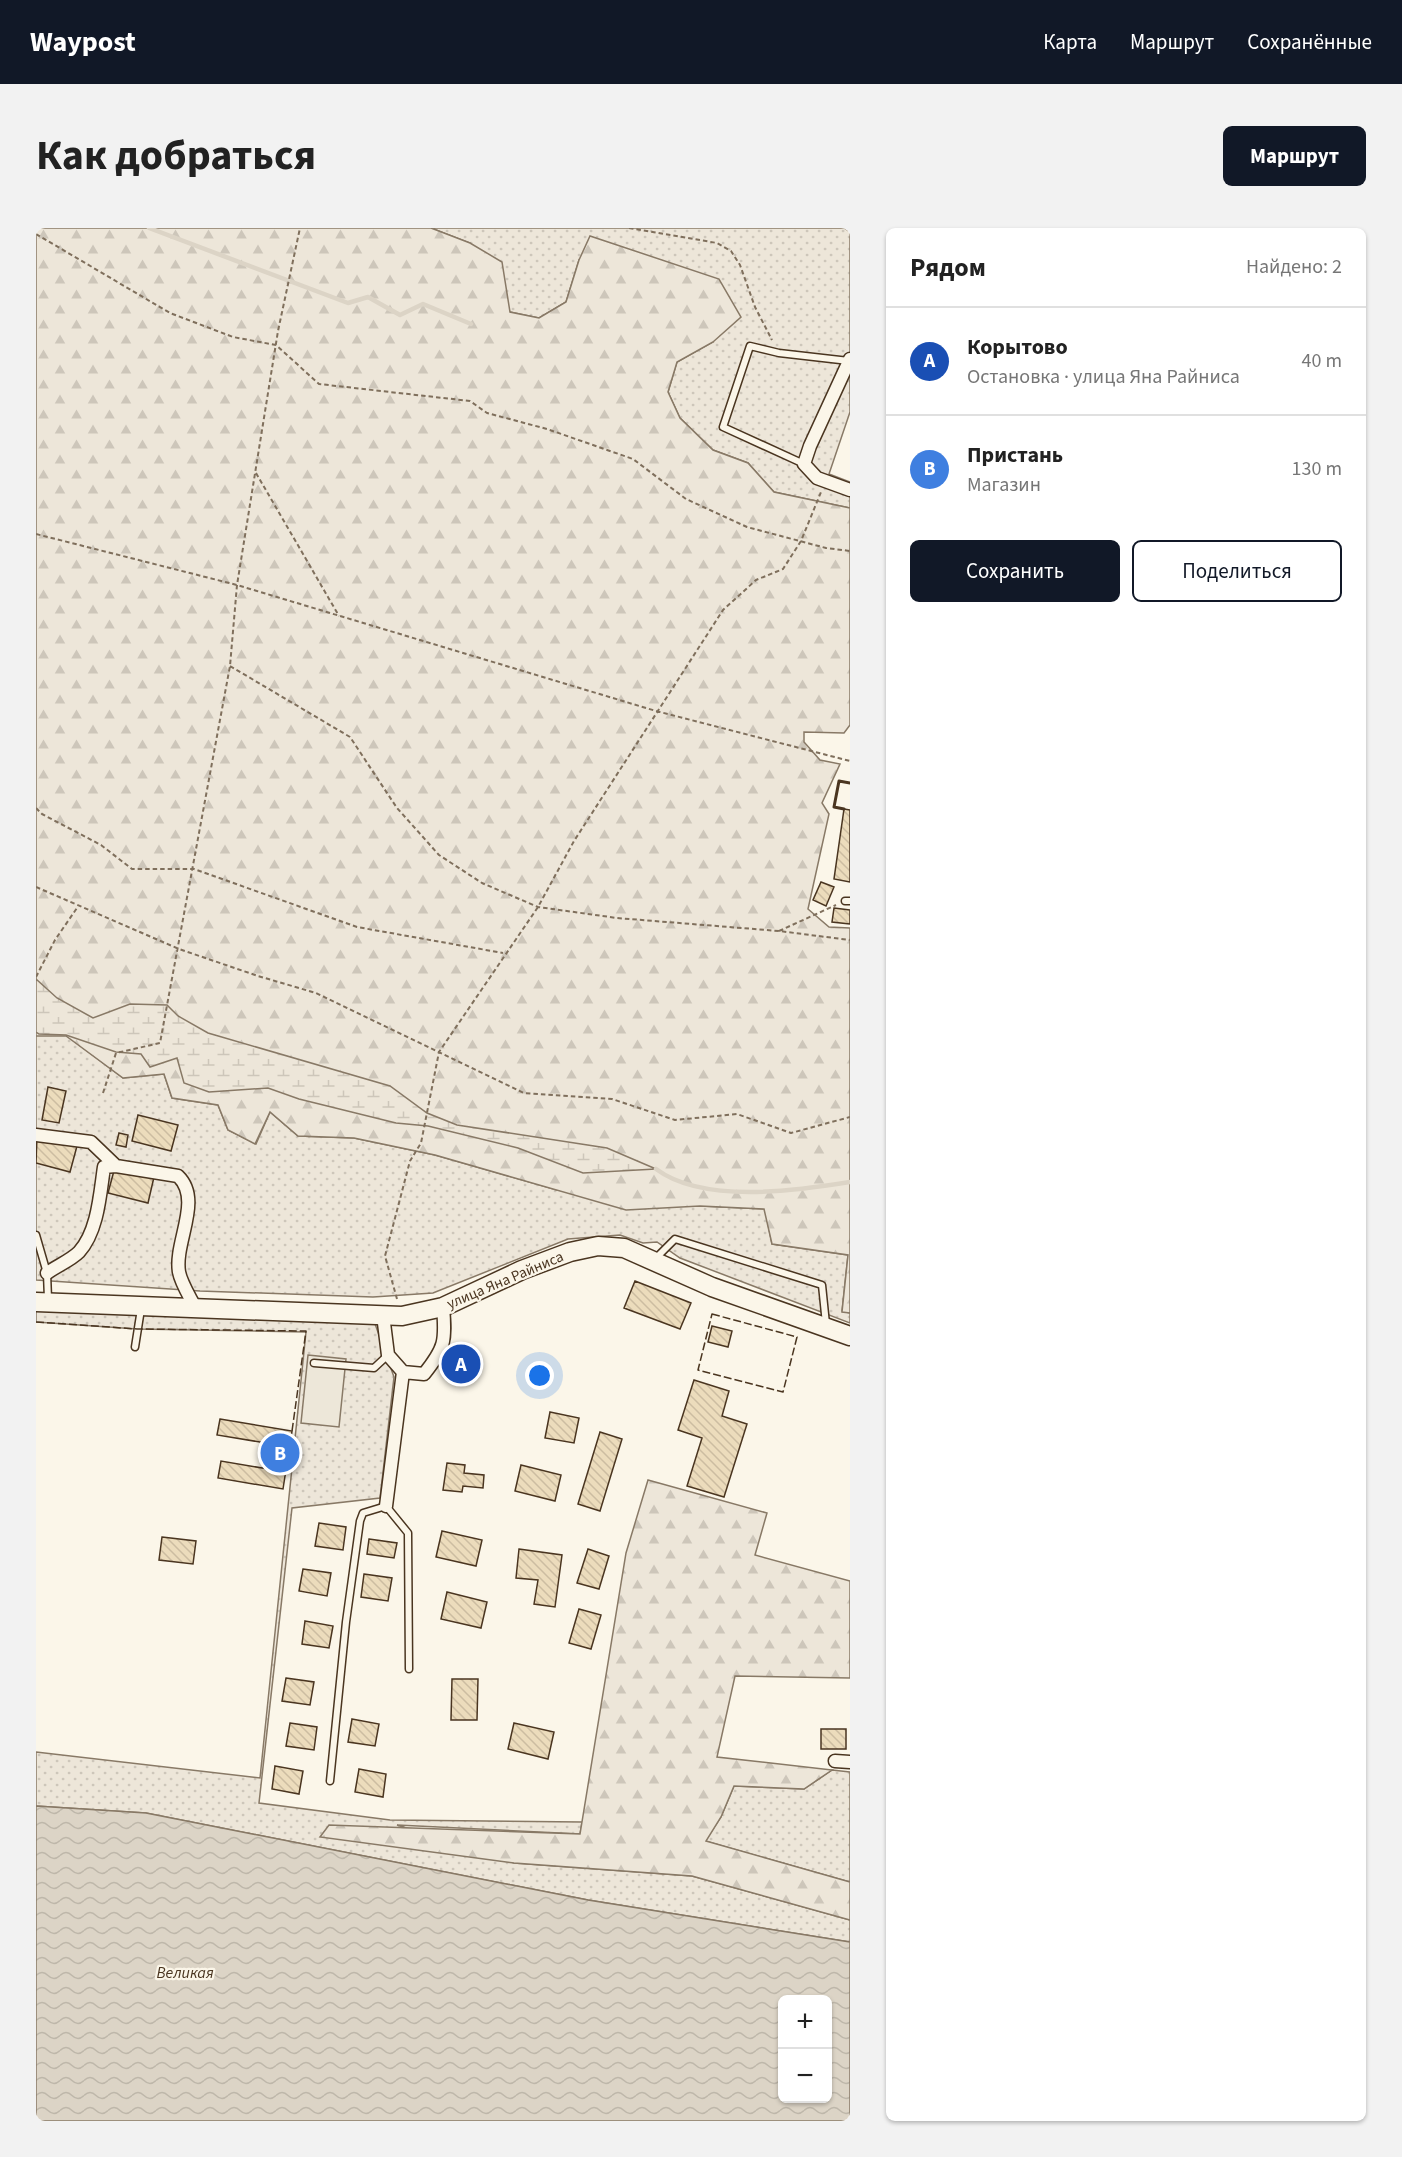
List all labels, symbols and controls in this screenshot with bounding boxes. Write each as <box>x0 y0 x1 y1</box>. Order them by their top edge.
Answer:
text: Waypost <box>30 22 136 62</box>
text: Карта <box>1043 27 1097 57</box>
text: Маршрут <box>1130 27 1214 57</box>
text: Сохранённые <box>1247 27 1372 57</box>
text: Как добраться <box>36 126 316 186</box>
button: Маршрут <box>1223 126 1366 186</box>
text: Рядом <box>910 249 986 286</box>
text: Найдено: 2 <box>1246 253 1342 281</box>
text: Корытово <box>967 331 1068 363</box>
text: A <box>924 347 935 375</box>
text: 40 m <box>1302 347 1342 375</box>
text: Остановка · улица Яна Райниса <box>967 363 1240 391</box>
text: Пристань <box>967 439 1063 471</box>
text: B <box>923 455 936 483</box>
text: 130 m <box>1292 455 1342 483</box>
text: Магазин <box>967 471 1041 499</box>
button: Сохранить <box>910 540 1120 602</box>
button: Поделиться <box>1132 540 1342 602</box>
street label: улица Яна Райниса <box>444 1246 567 1315</box>
pin: A <box>442 1342 480 1386</box>
your location <box>525 1361 554 1390</box>
pin: B <box>260 1430 300 1476</box>
water label: Великая <box>156 1962 214 1984</box>
map controls <box>778 1995 832 2103</box>
button: + <box>778 1995 832 2049</box>
button: − <box>778 2049 832 2103</box>

